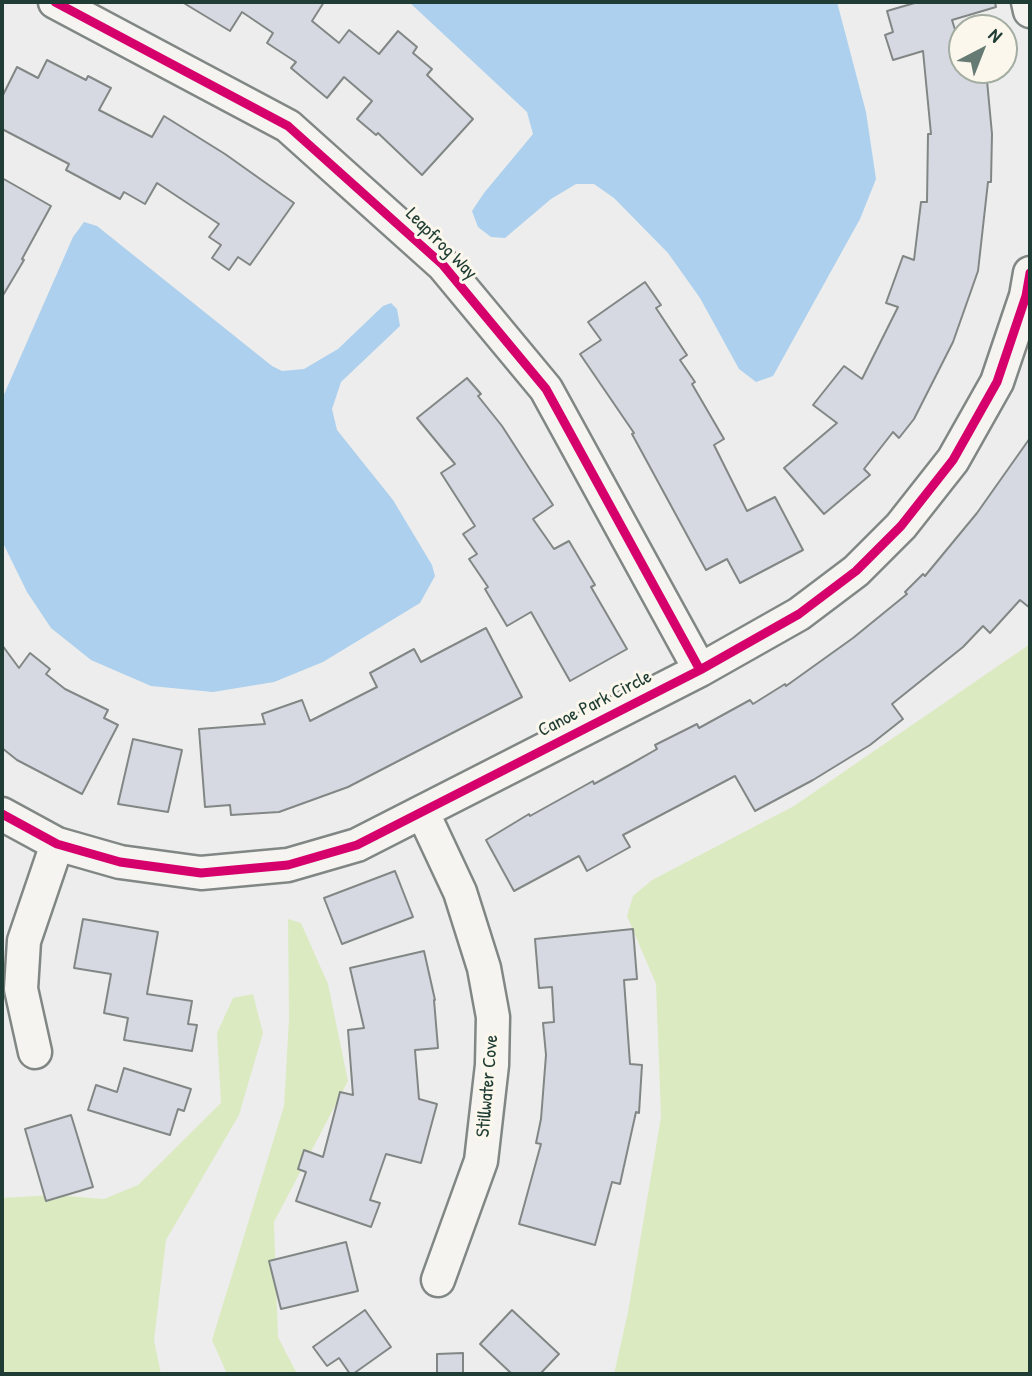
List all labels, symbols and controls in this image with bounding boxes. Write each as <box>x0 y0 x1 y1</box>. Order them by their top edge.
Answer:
north arrow <box>948 14 1018 84</box>
text: N <box>983 22 1008 48</box>
street label: Leapfrog Way <box>400 203 482 285</box>
street label: Canoe Park Circle <box>535 666 655 742</box>
street label: Stillwater Cove <box>472 1034 504 1138</box>

